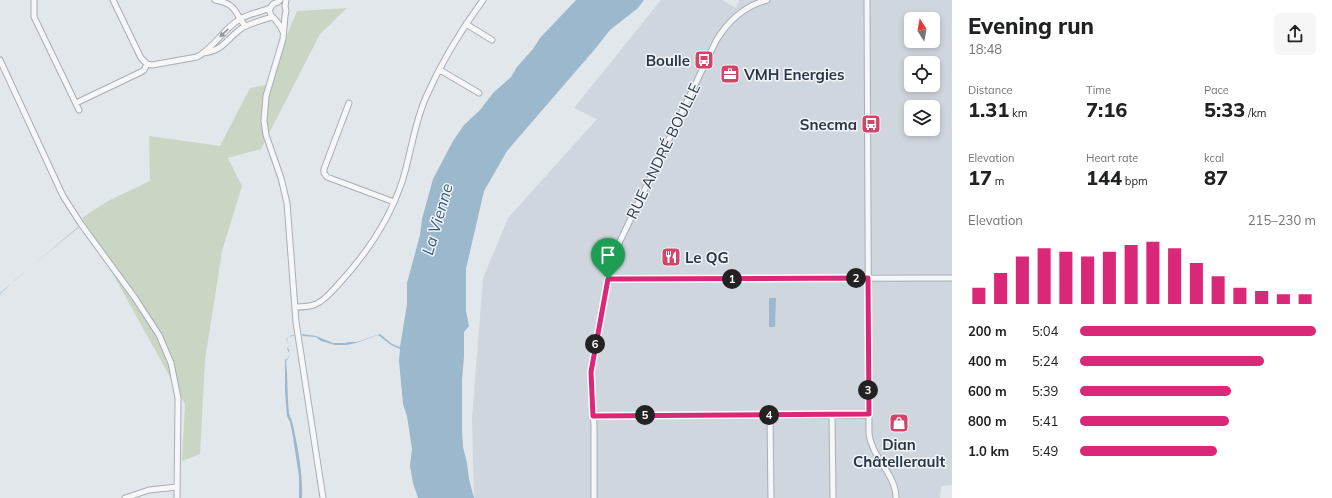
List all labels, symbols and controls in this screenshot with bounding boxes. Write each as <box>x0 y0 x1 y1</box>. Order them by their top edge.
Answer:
north arrow <box>904 12 940 48</box>
map controls <box>904 12 940 136</box>
text: Evening run <box>968 12 1094 40</box>
button: share <box>1274 13 1316 55</box>
one-way arrow <box>219 28 229 38</box>
text: 18:48 <box>968 41 1002 57</box>
bus stop icon: Boulle <box>693 49 715 71</box>
place label: Boulle <box>646 51 690 70</box>
button: locate <box>904 56 940 92</box>
office icon: VMH Energies <box>719 63 741 85</box>
place label: VMH Energies <box>743 65 845 84</box>
street label: RUE ANDRÉ BOULLE <box>622 80 704 222</box>
text: Distance <box>968 83 1012 97</box>
text: Time <box>1086 83 1111 97</box>
text: Pace <box>1204 83 1229 97</box>
text: 1.31 <box>968 97 1009 122</box>
text: 7:16 <box>1086 97 1127 122</box>
text: 5:33 <box>1204 97 1245 122</box>
button: layers <box>904 100 940 136</box>
text: km <box>1009 106 1027 120</box>
text: /km <box>1245 106 1267 120</box>
bus stop icon: Snecma <box>860 113 882 135</box>
place label: Snecma <box>800 115 857 134</box>
text: Elevation <box>968 151 1015 165</box>
text: Heart rate <box>1086 151 1138 165</box>
text: kcal <box>1204 151 1224 165</box>
text: 17 <box>968 165 992 190</box>
text: 144 <box>1086 165 1122 190</box>
text: 87 <box>1204 165 1228 190</box>
text: m <box>992 174 1005 188</box>
text: bpm <box>1122 174 1148 188</box>
water label: La Vienne <box>417 181 457 257</box>
text: Elevation <box>968 212 1023 228</box>
text: 215–230 m <box>1248 212 1316 228</box>
pin <box>591 238 625 279</box>
icon: arrive <box>597 244 619 266</box>
restaurant icon: Le QG <box>660 246 682 268</box>
place label: Le QG <box>685 248 729 267</box>
pin: 2 <box>846 268 866 288</box>
pin: 1 <box>722 269 742 289</box>
text: 2 <box>853 271 859 285</box>
text: 1 <box>729 272 735 286</box>
text: 200 m <box>968 323 1007 339</box>
text: 5:04 <box>1032 323 1058 339</box>
pin: 6 <box>585 334 605 354</box>
text: 6 <box>592 337 598 351</box>
text: 400 m <box>968 353 1007 369</box>
text: 5:24 <box>1032 353 1058 369</box>
pin: 3 <box>858 380 878 400</box>
text: 3 <box>865 383 871 397</box>
text: 600 m <box>968 383 1007 399</box>
text: 5:39 <box>1032 383 1058 399</box>
pin: 5 <box>635 405 655 425</box>
pin: 4 <box>759 405 779 425</box>
text: 5 <box>642 408 648 422</box>
text: 4 <box>766 408 772 422</box>
shop icon: Dian Châtellerault <box>888 412 910 434</box>
text: 800 m <box>968 413 1007 429</box>
text: 5:41 <box>1032 413 1058 429</box>
place label: Dian Châtellerault <box>853 435 945 471</box>
text: 1.0 km <box>968 443 1009 459</box>
text: 5:49 <box>1032 443 1058 459</box>

